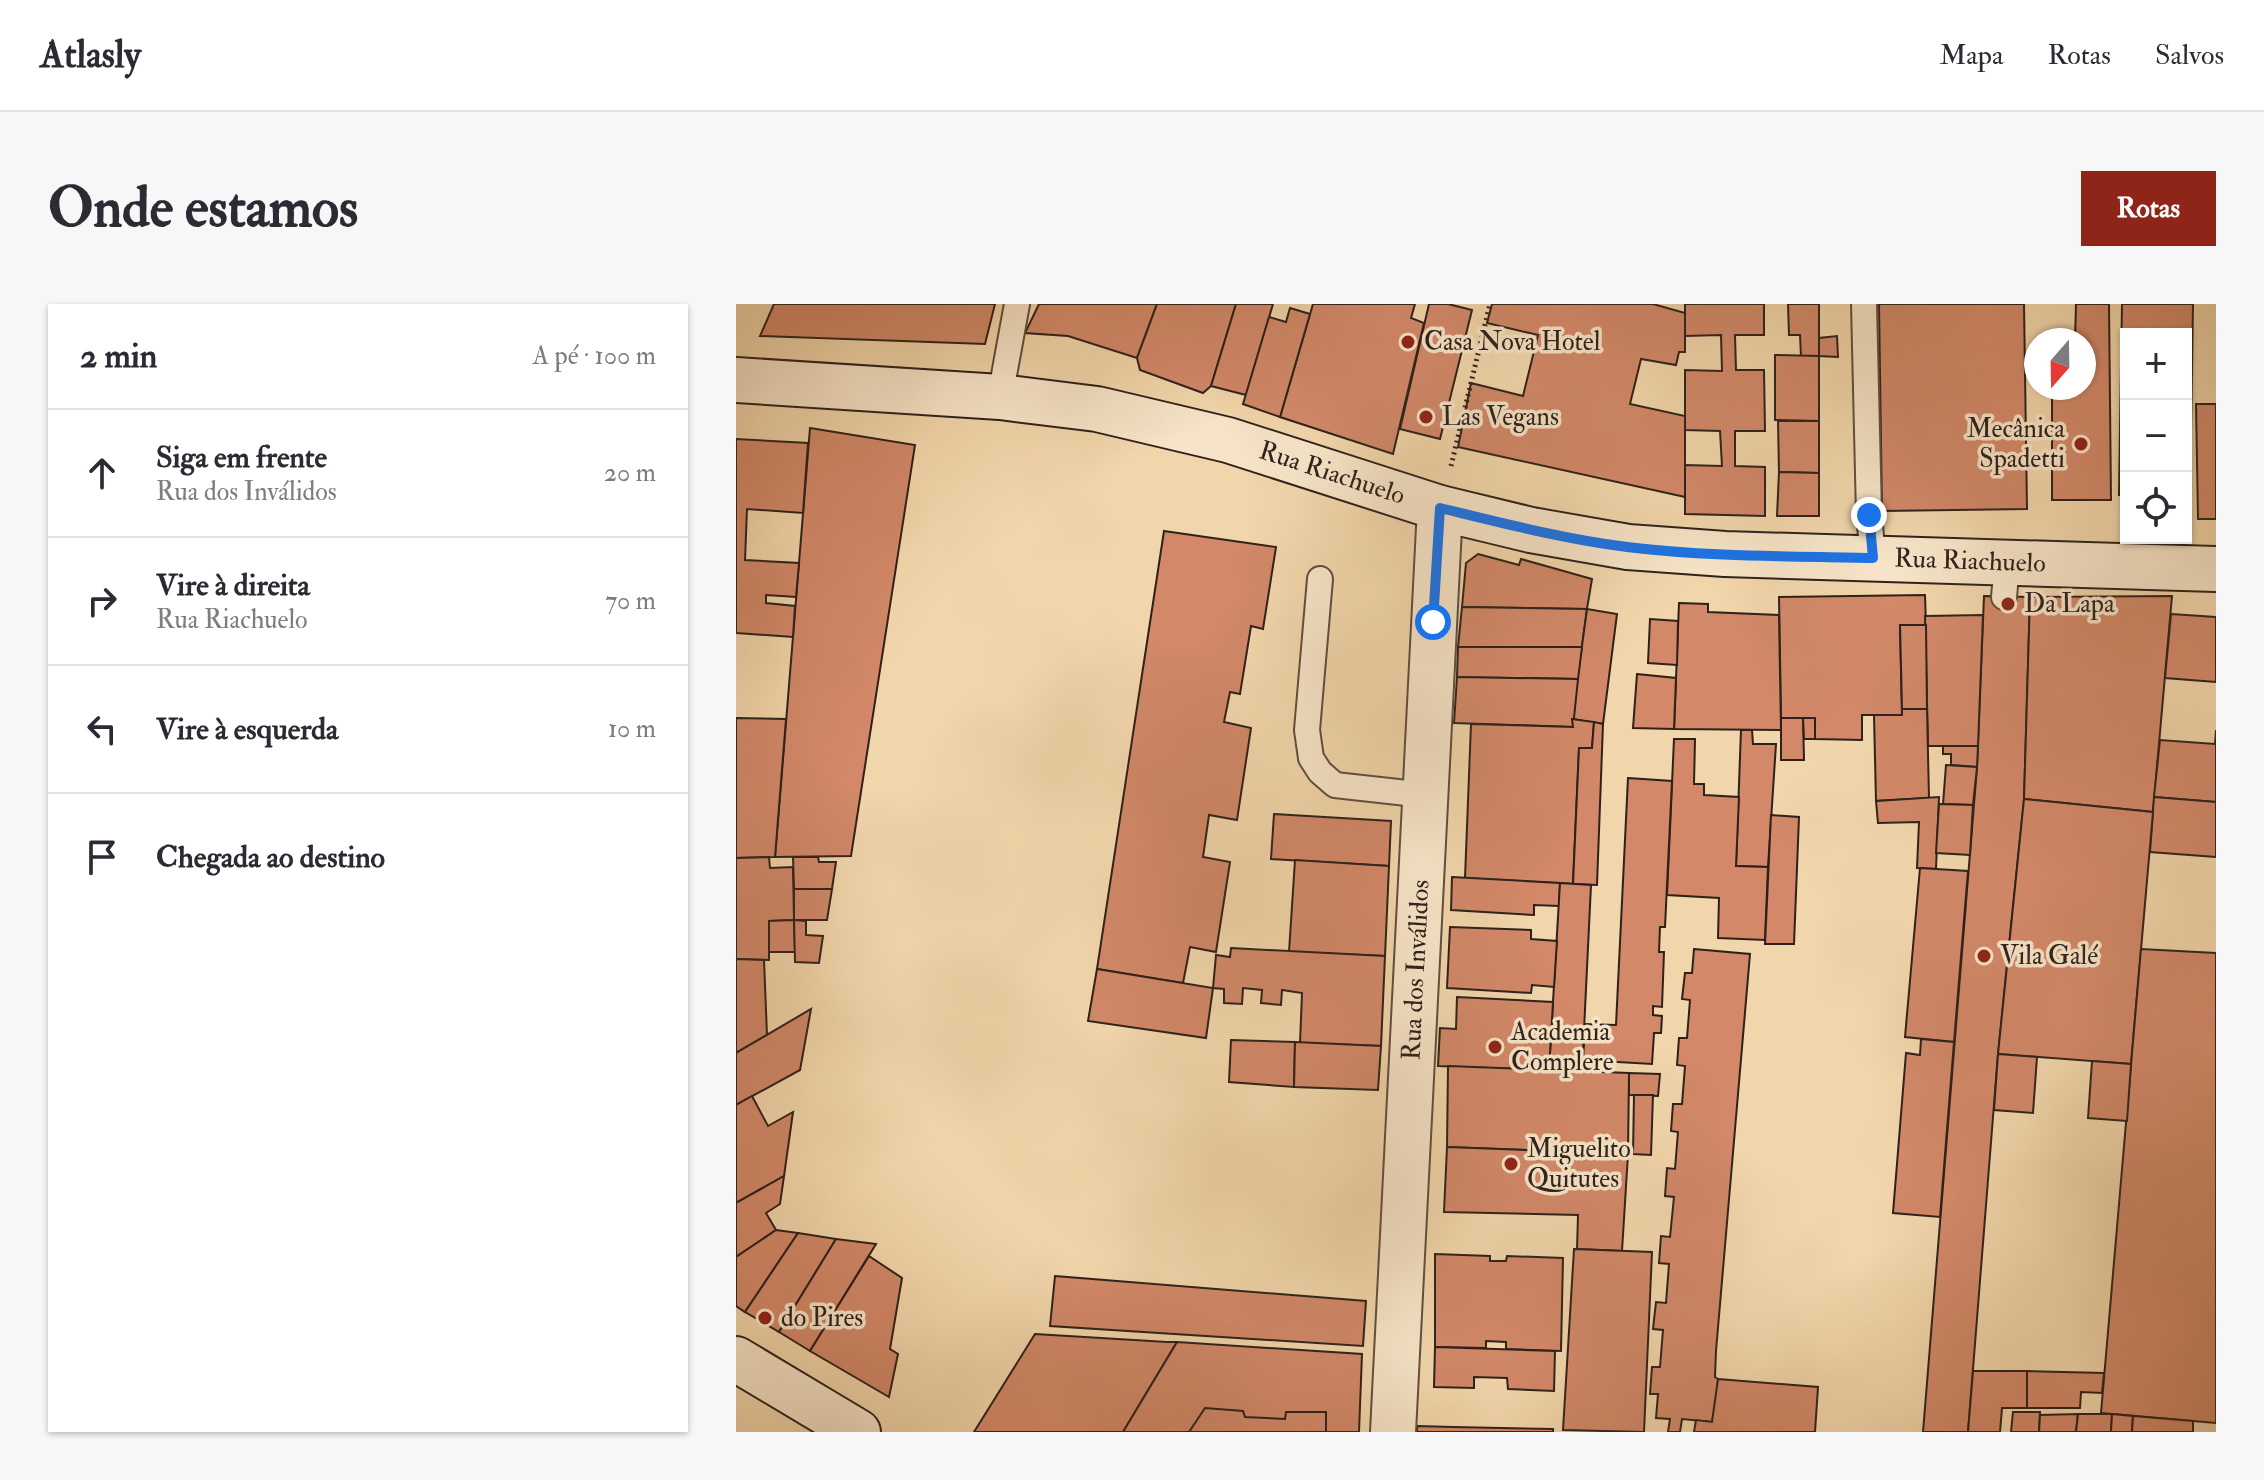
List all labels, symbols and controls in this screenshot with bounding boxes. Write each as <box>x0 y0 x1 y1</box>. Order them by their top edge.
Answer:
text: Atlasly <box>40 31 141 79</box>
text: Mapa <box>1939 38 2003 73</box>
text: Rotas <box>2047 38 2111 73</box>
text: Salvos <box>2155 38 2224 73</box>
button: Rotas <box>2081 171 2216 246</box>
text: Onde estamos <box>48 173 358 244</box>
place label: Casa Nova Hotel <box>1424 326 1601 358</box>
north arrow <box>2024 328 2096 400</box>
map controls <box>2120 328 2192 544</box>
button: + <box>2120 328 2192 400</box>
marker: Casa Nova Hotel <box>1399 333 1417 351</box>
text: 2 min <box>80 335 157 378</box>
text: A pé · 100 m <box>533 340 656 372</box>
button: − <box>2120 400 2192 472</box>
place label: Las Vegans <box>1442 401 1559 433</box>
marker: Las Vegans <box>1417 408 1435 426</box>
place label: Mecânica Spadetti <box>1967 413 2065 476</box>
street label: Rua Riachuelo <box>1255 434 1409 512</box>
marker: Mecânica Spadetti <box>2072 435 2090 453</box>
text: Siga em frente <box>156 439 327 476</box>
icon: ahead <box>80 451 124 495</box>
text: 20 m <box>604 457 656 489</box>
button: locate <box>2120 472 2192 544</box>
text: Rua dos Inválidos <box>156 476 337 508</box>
route end <box>1851 497 1887 533</box>
street label: Rua Riachuelo <box>1894 542 2046 580</box>
text: Vire à direita <box>156 567 310 604</box>
icon: right <box>80 579 124 623</box>
text: 70 m <box>605 585 656 617</box>
place label: Da Lapa <box>2024 588 2115 621</box>
marker: Da Lapa <box>1999 595 2017 613</box>
text: Rua Riachuelo <box>156 604 308 636</box>
route start <box>1415 604 1451 640</box>
icon: left <box>80 707 124 751</box>
text: Vire à esquerda <box>156 711 338 748</box>
text: 10 m <box>608 713 656 745</box>
icon: arrive <box>80 835 124 879</box>
text: Chegada ao destino <box>156 839 385 876</box>
street label: Rua dos Inválidos <box>1395 879 1437 1061</box>
place label: Vila Galé <box>2000 940 2098 972</box>
marker: Vila Galé <box>1975 947 1993 965</box>
place label: Academia Complere <box>1510 1016 1614 1079</box>
marker: Academia Complere <box>1486 1038 1504 1056</box>
place label: Miguelito Quitutes <box>1527 1133 1631 1195</box>
marker: Miguelito Quitutes <box>1502 1155 1520 1173</box>
place label: do Pires <box>781 1302 863 1334</box>
marker: do Pires <box>756 1309 774 1327</box>

